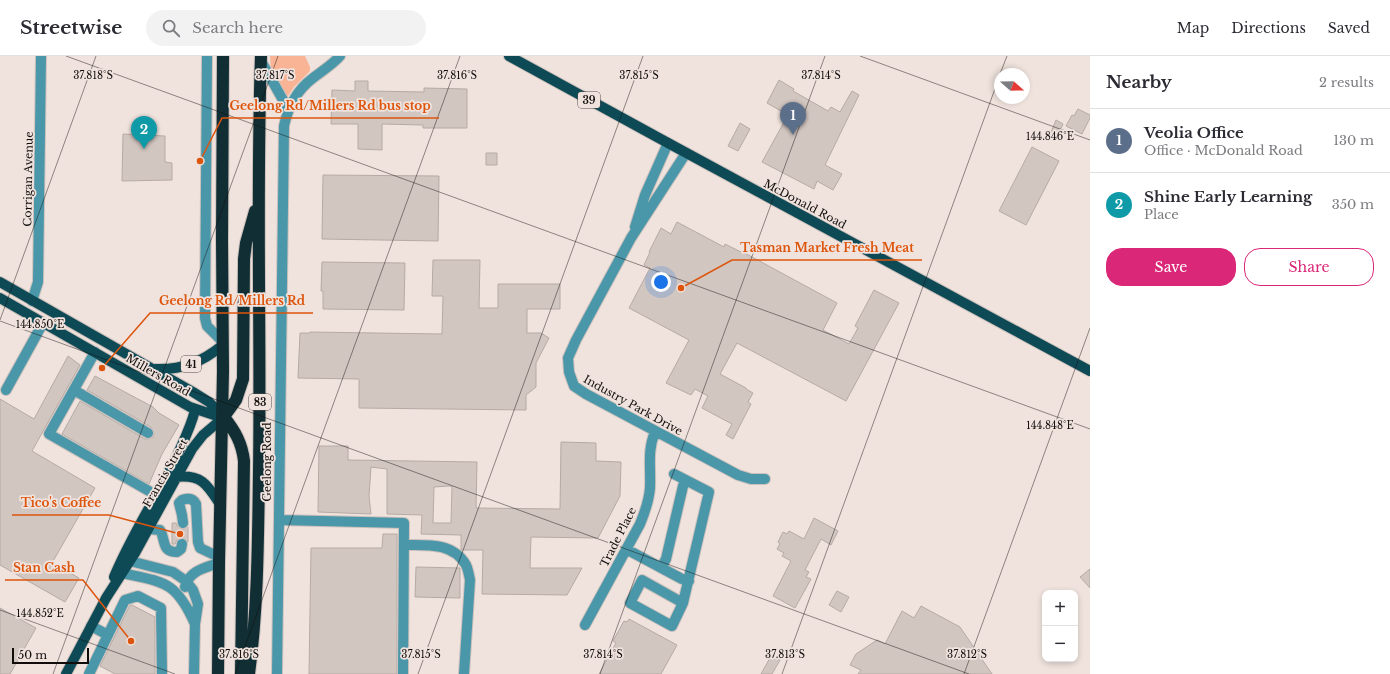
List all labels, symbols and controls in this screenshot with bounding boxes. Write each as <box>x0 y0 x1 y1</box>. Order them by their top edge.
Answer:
search box <box>146 10 426 46</box>
text: Streetwise <box>20 16 122 39</box>
icon: search <box>160 17 182 39</box>
text: Search here <box>192 18 283 37</box>
text: Map <box>1177 19 1209 37</box>
text: Directions <box>1231 19 1306 37</box>
text: Saved <box>1328 19 1370 37</box>
north arrow <box>994 68 1030 104</box>
text: 37.818°S <box>73 69 113 82</box>
text: 37.817°S <box>256 69 294 82</box>
text: 37.816°S <box>437 69 477 82</box>
text: 37.815°S <box>619 69 659 82</box>
text: 37.814°S <box>801 69 841 82</box>
text: Nearby <box>1106 72 1172 93</box>
text: 2 results <box>1319 74 1374 91</box>
road number: 39 <box>578 92 600 108</box>
callout: Geelong Rd/Millers Rd bus stop <box>222 94 439 118</box>
text: Geelong Rd/Millers Rd bus stop <box>229 98 431 113</box>
pin: 1 <box>780 102 806 135</box>
pin: 2 <box>131 116 157 149</box>
text: Veolia Office <box>1144 123 1244 142</box>
text: 144.846°E <box>1026 130 1074 143</box>
street label: Corrigan Avenue <box>20 131 36 227</box>
text: 1 <box>1116 132 1122 149</box>
text: 130 m <box>1333 132 1374 149</box>
text: Office · McDonald Road <box>1144 142 1303 159</box>
street label: McDonald Road <box>761 176 849 232</box>
text: Shine Early Learning <box>1144 187 1312 206</box>
text: 2 <box>1115 196 1123 213</box>
text: 350 m <box>1332 196 1374 213</box>
text: Place <box>1144 206 1179 223</box>
callout: Tasman Market Fresh Meat <box>732 236 922 260</box>
text: Tasman Market Fresh Meat <box>740 240 914 255</box>
button: Save <box>1106 248 1236 286</box>
button: Share <box>1244 248 1374 286</box>
your location <box>651 272 671 292</box>
callout: Geelong Rd/Millers Rd <box>150 289 313 313</box>
text: Geelong Rd/Millers Rd <box>159 293 306 308</box>
text: 144.850°E <box>16 318 64 331</box>
street label: Millers Road <box>123 351 193 399</box>
road number: 41 <box>181 356 201 372</box>
street label: Industry Park Drive <box>581 372 685 438</box>
road number: 83 <box>249 394 271 410</box>
text: 144.848°E <box>1026 419 1074 432</box>
street label: Geelong Road <box>260 422 274 502</box>
street label: Francis Street <box>140 435 191 510</box>
callout: Tico's Coffee <box>12 491 109 515</box>
text: Tico's Coffee <box>21 495 101 510</box>
street label: Trade Place <box>597 505 639 569</box>
callout: Stan Cash <box>5 556 83 580</box>
text: Stan Cash <box>13 560 76 575</box>
map controls <box>1042 590 1078 662</box>
button: + <box>1042 590 1078 626</box>
text: 144.852°E <box>16 607 64 620</box>
button: − <box>1042 626 1078 662</box>
scale bar <box>12 646 89 665</box>
text: 50 m <box>18 648 47 662</box>
text: 37.816°S <box>219 648 259 661</box>
text: 37.815°S <box>401 648 441 661</box>
text: 37.814°S <box>583 648 623 661</box>
text: 37.813°S <box>765 648 805 661</box>
text: 37.812°S <box>947 648 987 661</box>

